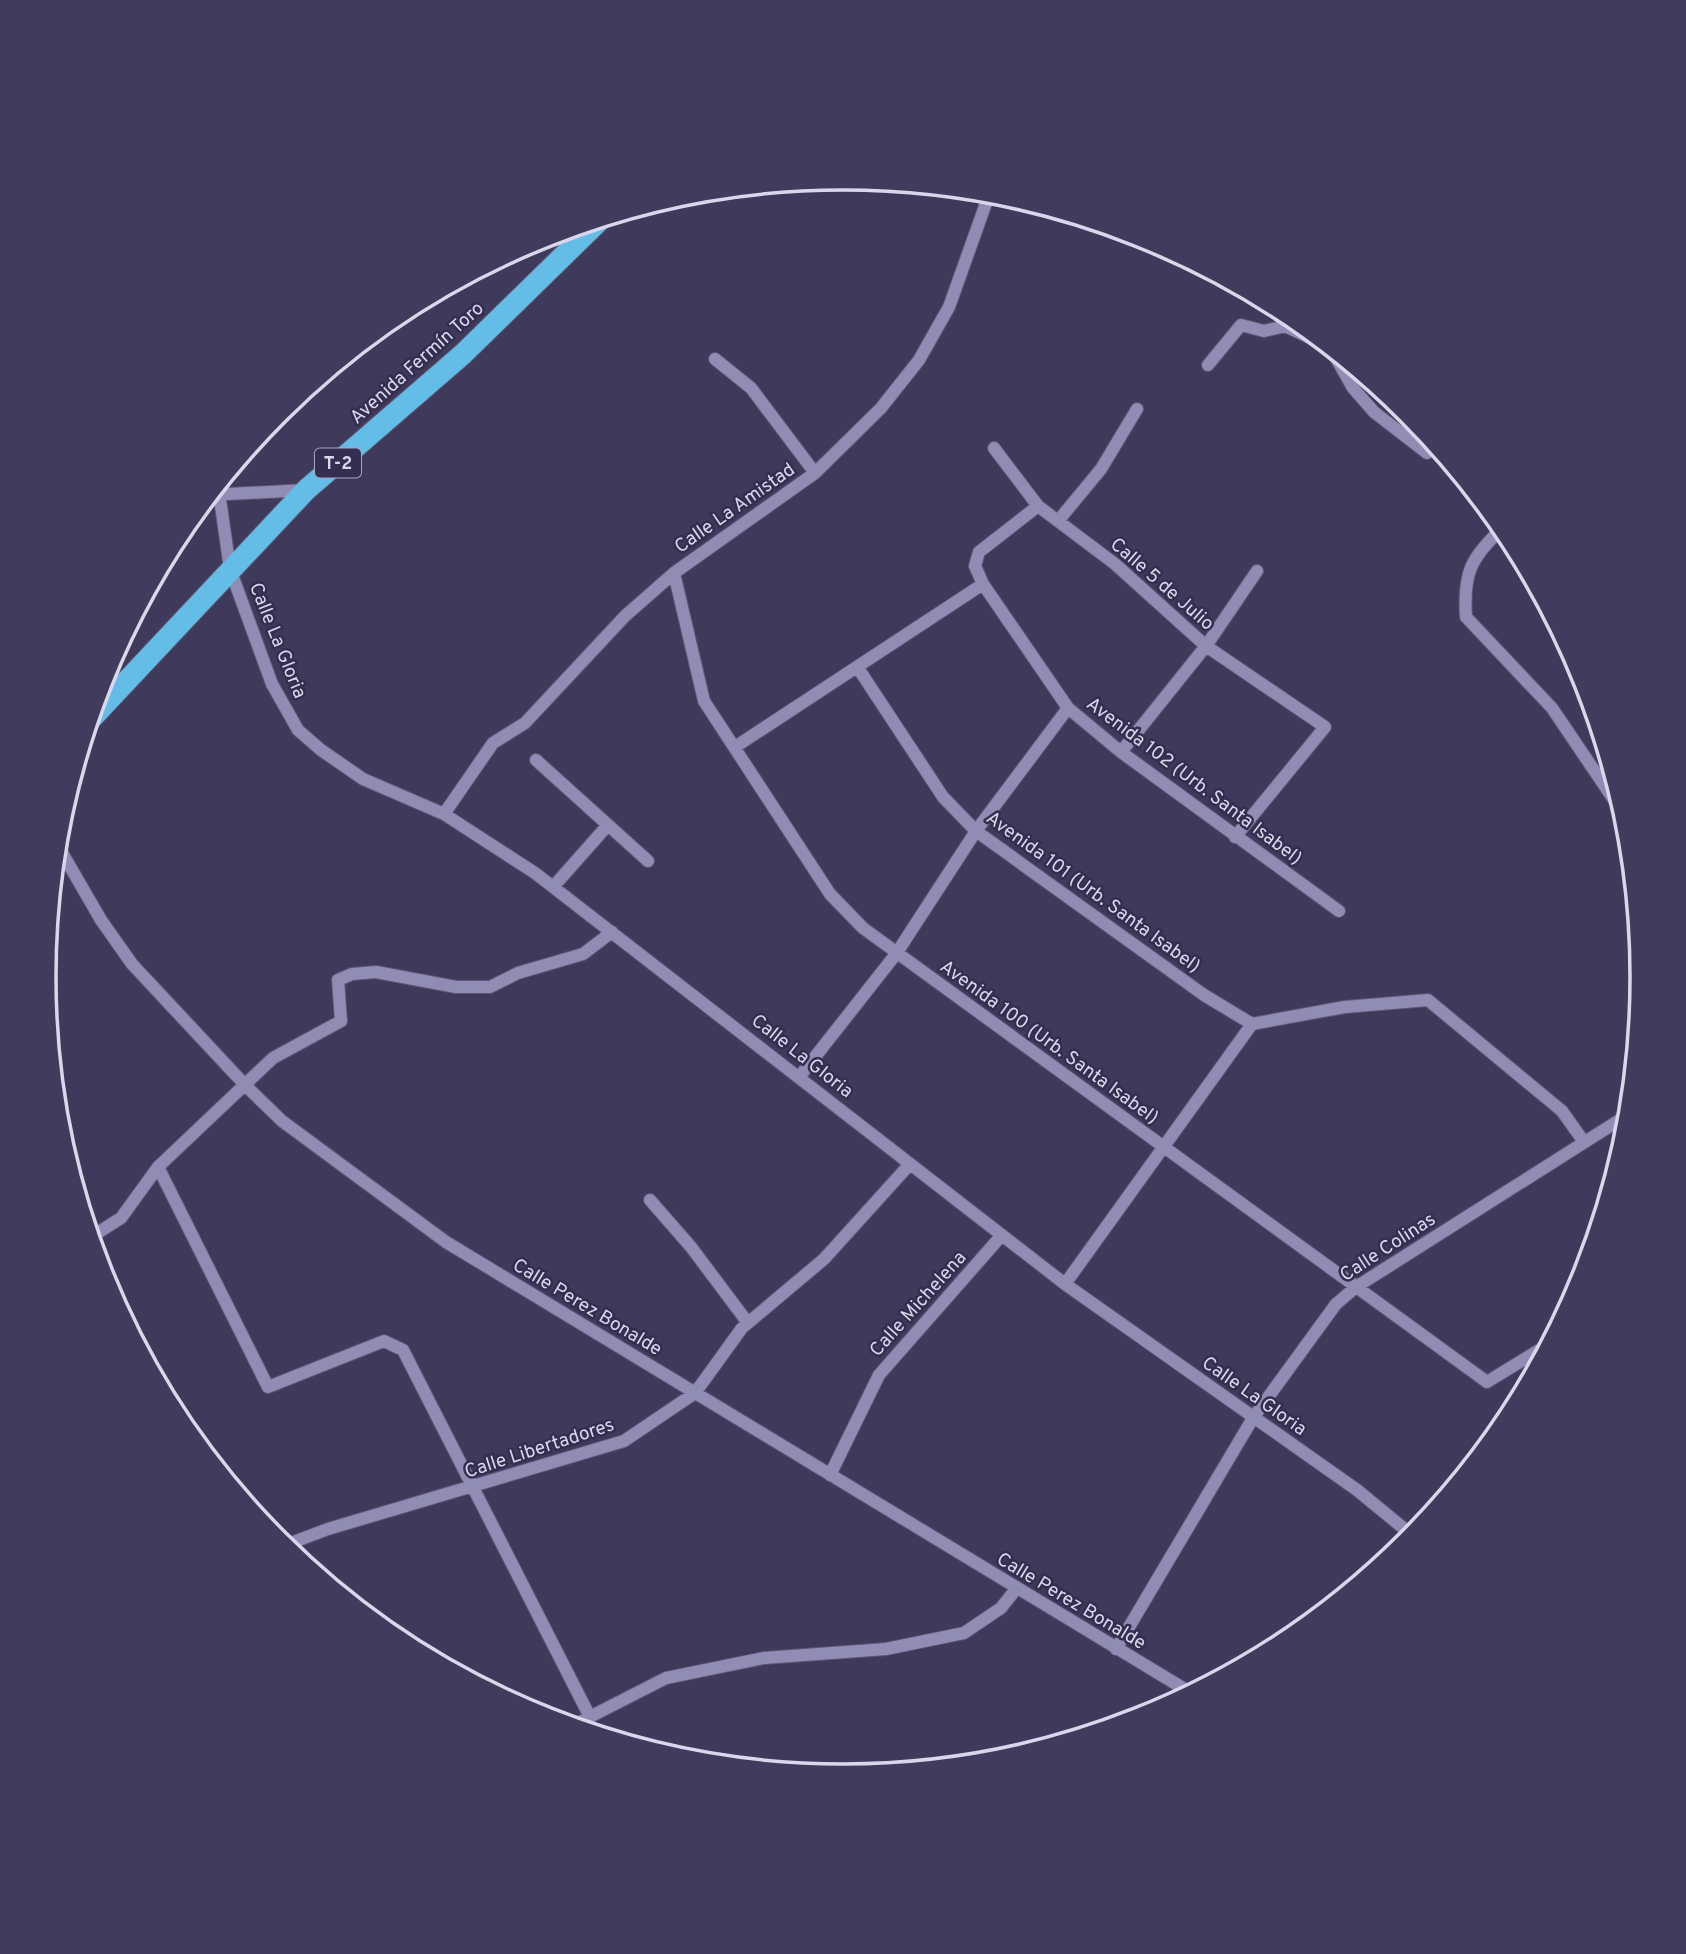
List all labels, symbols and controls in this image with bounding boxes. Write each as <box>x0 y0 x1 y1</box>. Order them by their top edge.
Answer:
street label: Avenida Fermín Toro <box>345 297 489 430</box>
road number: T-2 <box>315 448 361 477</box>
street label: Calle La Amistad <box>670 458 800 559</box>
street label: Calle 5 de Julio <box>1105 533 1219 636</box>
street label: Calle La Gloria <box>243 579 311 702</box>
street label: Avenida 102 (Urb. Santa Isabel) <box>1081 693 1306 871</box>
street label: Avenida 101 (Urb. Santa Isabel) <box>981 807 1205 979</box>
street label: Avenida 100 (Urb. Santa Isabel) <box>935 955 1163 1130</box>
street label: Calle La Gloria <box>746 1009 857 1104</box>
street label: Calle Colinas <box>1336 1208 1441 1288</box>
street label: Calle Michelena <box>865 1247 972 1362</box>
street label: Calle Perez Bonalde <box>508 1254 666 1362</box>
street label: Calle La Gloria <box>1197 1352 1311 1442</box>
street label: Calle Libertadores <box>462 1413 617 1484</box>
street label: Calle Perez Bonalde <box>992 1548 1150 1656</box>

